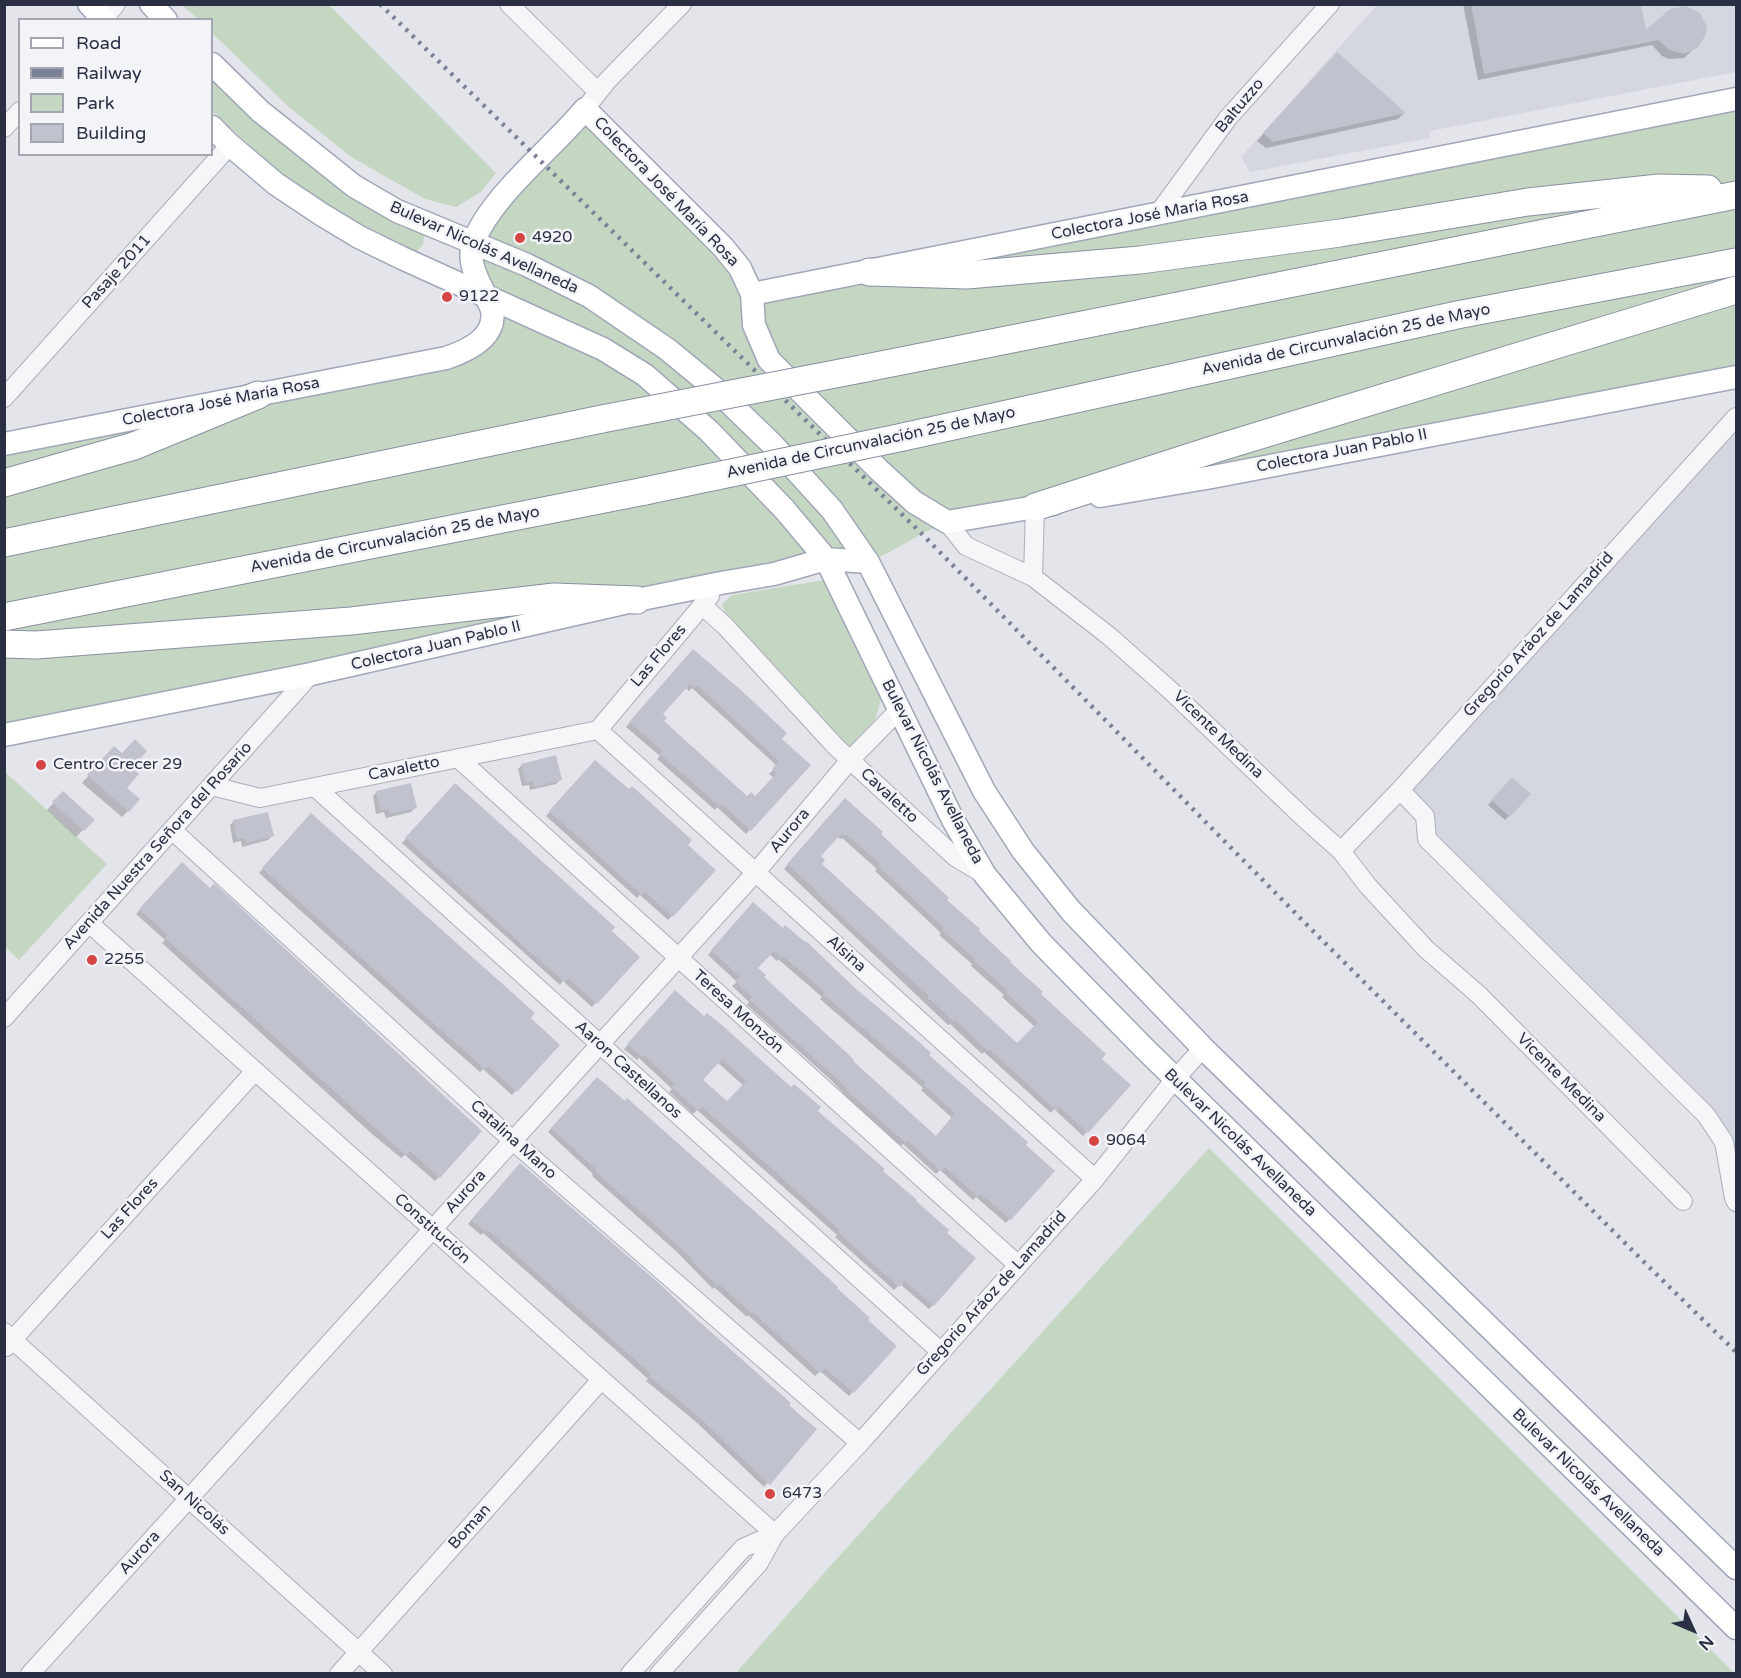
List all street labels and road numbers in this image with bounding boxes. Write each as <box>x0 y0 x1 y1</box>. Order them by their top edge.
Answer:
street label: Baltuzzo <box>1212 75 1268 137</box>
street label: Colectora José María Rosa <box>589 113 743 271</box>
street label: Colectora José María Rosa <box>1050 187 1250 245</box>
street label: Bulevar Nicolás Avellaneda <box>387 198 581 298</box>
street label: Pasaje 2011 <box>79 231 155 313</box>
street label: Avenida de Circunvalación 25 de Mayo <box>1200 300 1492 380</box>
street label: Colectora José María Rosa <box>121 373 321 431</box>
street label: Avenida de Circunvalación 25 de Mayo <box>725 403 1017 483</box>
street label: Colectora Juan Pablo II <box>1255 425 1429 477</box>
street label: Avenida de Circunvalación 25 de Mayo <box>249 502 541 578</box>
street label: Gregorio Aráoz de Lamadrid <box>1460 549 1618 721</box>
street label: Colectora Juan Pablo II <box>349 617 523 675</box>
street label: Las Flores <box>627 621 691 691</box>
street label: Bulevar Nicolás Avellaneda <box>877 676 987 868</box>
street label: Vicente Medina <box>1169 687 1267 783</box>
street label: Avenida Nuestra Señora del Rosario <box>60 738 256 954</box>
street label: Cavaletto <box>367 753 441 785</box>
street label: Cavaletto <box>856 764 922 828</box>
street label: Aurora <box>766 805 814 857</box>
street label: Alsina <box>822 931 870 977</box>
street label: Teresa Monzón <box>689 966 787 1058</box>
street label: Aaron Castellanos <box>571 1017 685 1123</box>
street label: Vicente Medina <box>1512 1029 1610 1127</box>
street label: Bulevar Nicolás Avellaneda <box>1160 1065 1320 1221</box>
street label: Catalina Mano <box>466 1096 560 1184</box>
street label: Aurora <box>441 1166 491 1218</box>
street label: Las Flores <box>97 1174 163 1244</box>
street label: Constitución <box>390 1190 474 1268</box>
street label: Gregorio Aráoz de Lamadrid <box>913 1208 1071 1380</box>
street label: Bulevar Nicolás Avellaneda <box>1508 1405 1668 1561</box>
street label: San Nicolás <box>155 1466 233 1540</box>
street label: Boman <box>445 1500 495 1554</box>
street label: Aurora <box>115 1527 165 1579</box>

